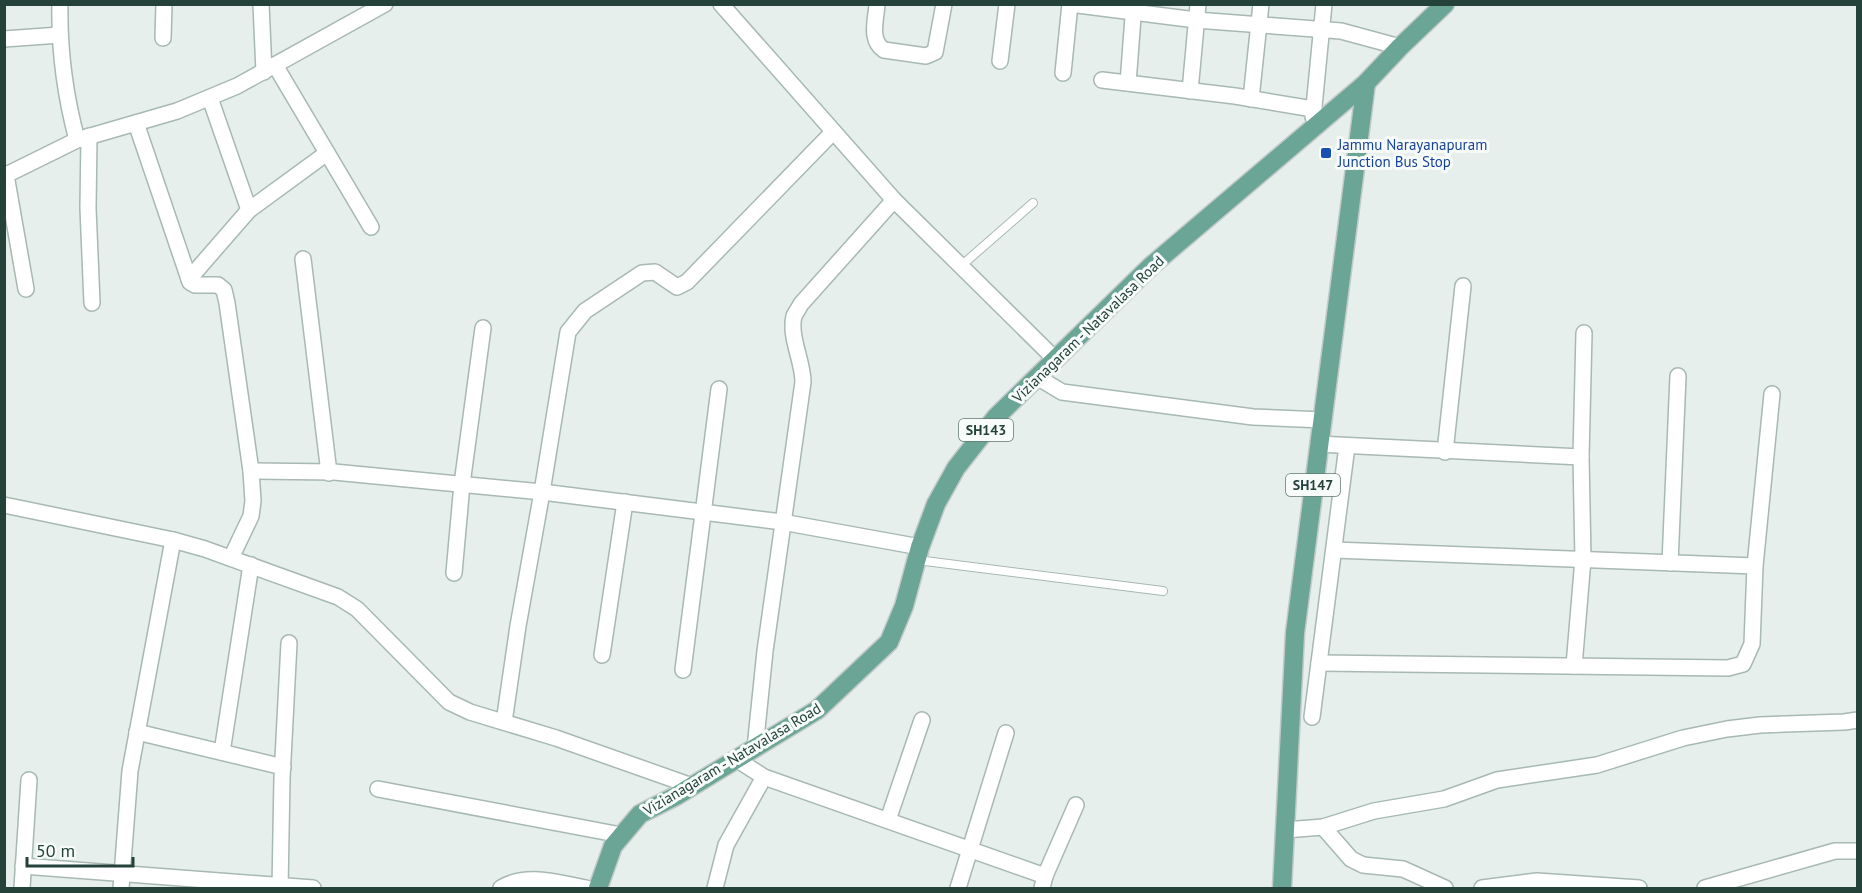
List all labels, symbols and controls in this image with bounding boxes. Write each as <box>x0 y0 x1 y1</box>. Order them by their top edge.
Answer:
place label: Jammu Narayanapuram Junction Bus Stop <box>1337 135 1487 171</box>
marker: Jammu Narayanapuram Junction Bus Stop <box>1319 146 1333 160</box>
street label: Vizianagaram - Natavalasa Road <box>1007 251 1168 407</box>
road number: SH143 <box>959 419 1013 441</box>
road number: SH147 <box>1286 474 1340 496</box>
street label: Vizianagaram - Natavalasa Road <box>639 698 824 820</box>
scale bar <box>27 830 134 868</box>
text: 50 m <box>36 839 75 862</box>

